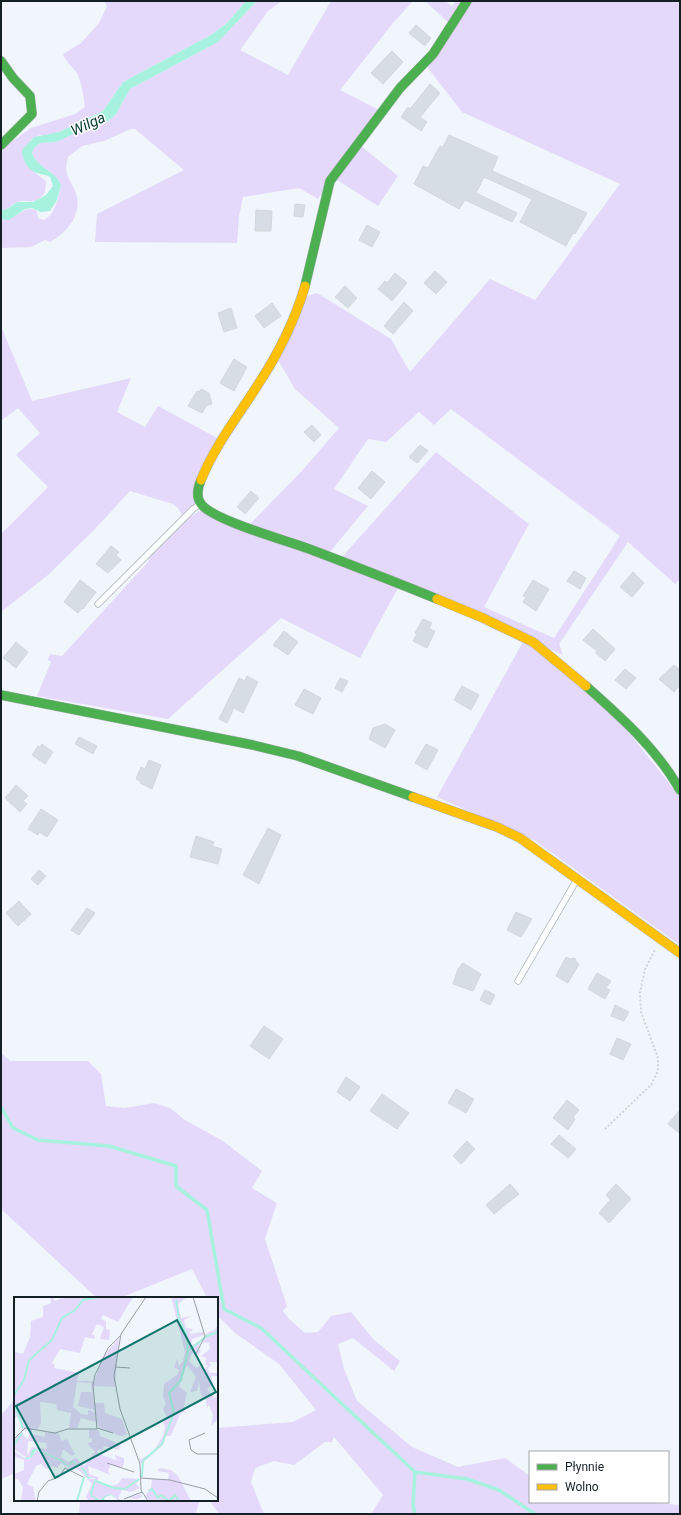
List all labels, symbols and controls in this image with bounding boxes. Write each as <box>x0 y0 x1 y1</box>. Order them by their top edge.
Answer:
water label: Wilga <box>68 108 108 140</box>
inset map <box>14 1297 218 1501</box>
legend <box>529 1451 669 1503</box>
text: Płynnie <box>565 1460 604 1474</box>
text: Wolno <box>565 1480 599 1494</box>

